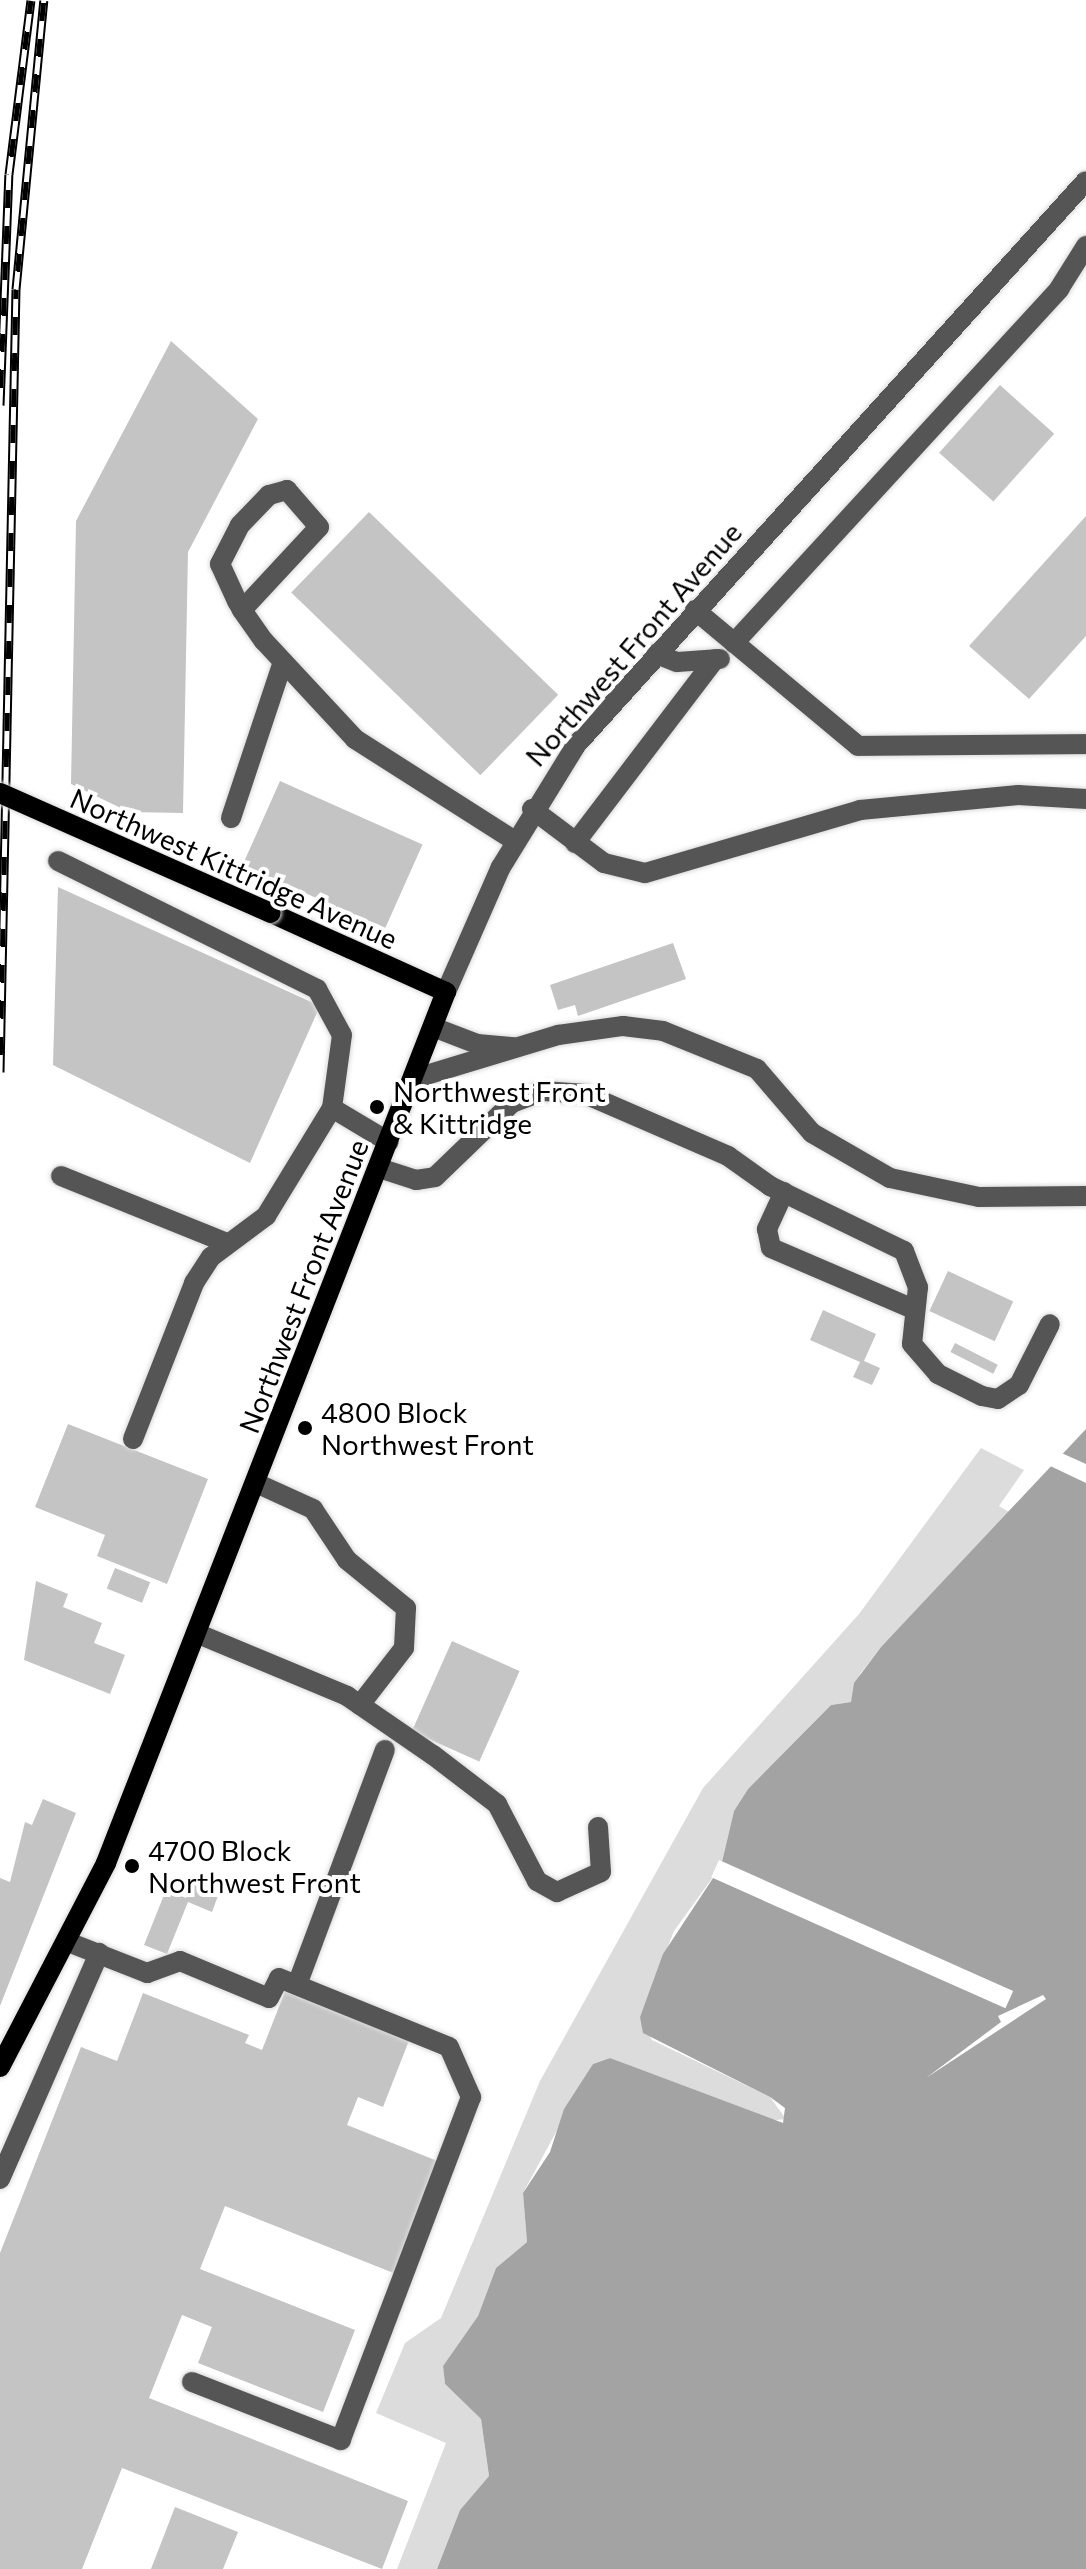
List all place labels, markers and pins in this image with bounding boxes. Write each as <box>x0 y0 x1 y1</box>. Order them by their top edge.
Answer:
place label: Northwest Front & Kittridge <box>393 1074 606 1140</box>
marker: Northwest Front & Kittridge <box>368 1098 386 1116</box>
place label: 4800 Block Northwest Front <box>321 1395 534 1461</box>
marker: 4800 Block Northwest Front <box>296 1419 314 1437</box>
place label: 4700 Block Northwest Front <box>148 1833 361 1899</box>
marker: 4700 Block Northwest Front <box>123 1857 141 1875</box>

